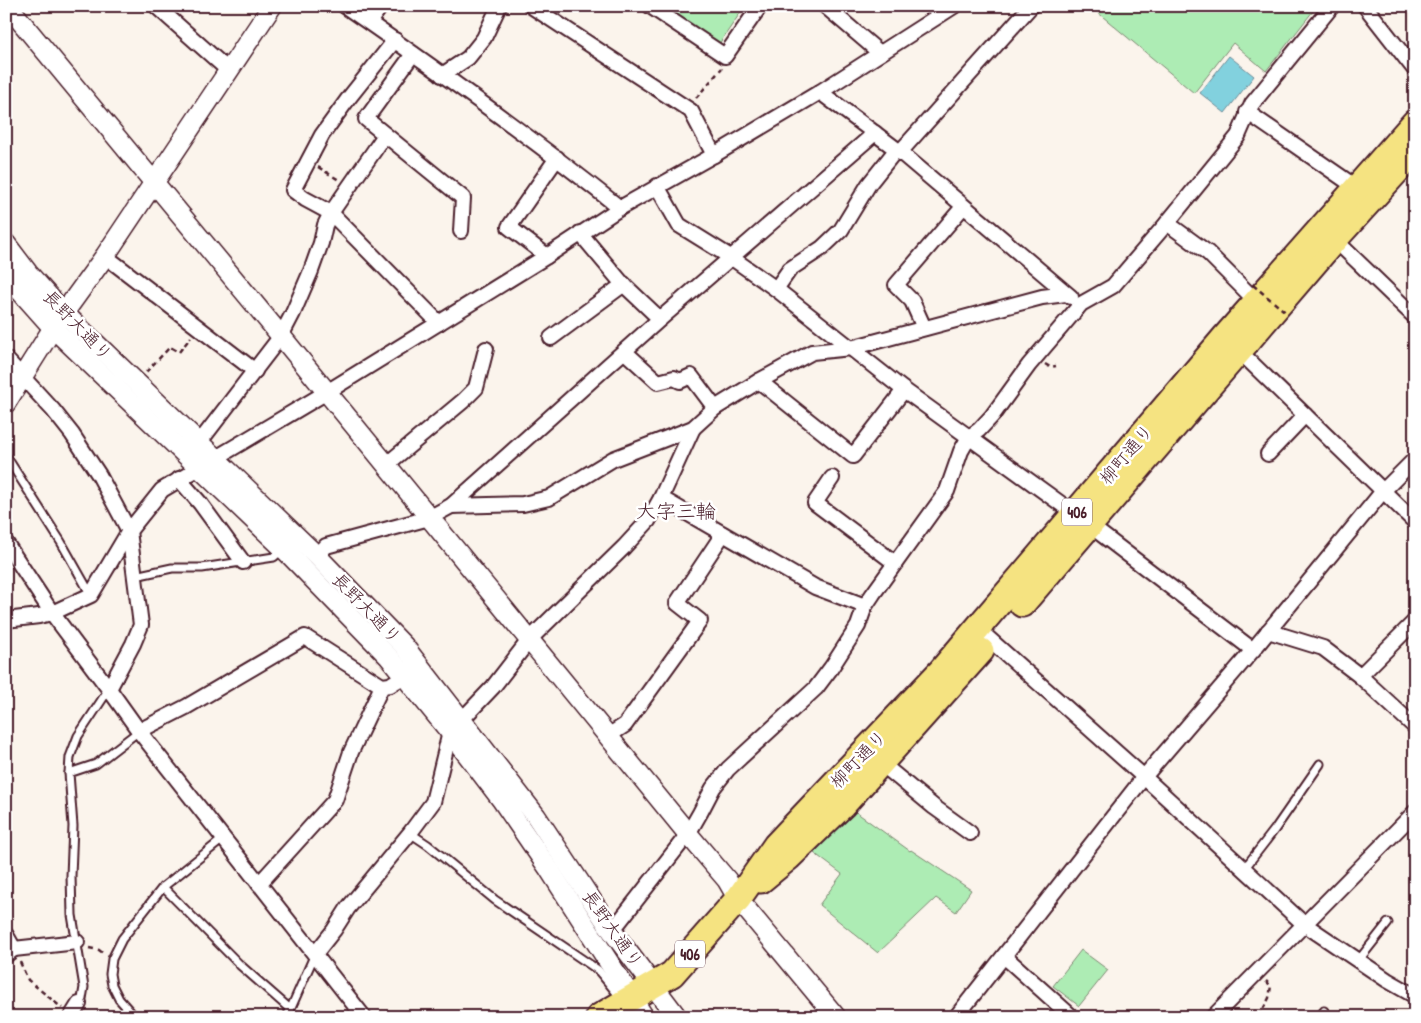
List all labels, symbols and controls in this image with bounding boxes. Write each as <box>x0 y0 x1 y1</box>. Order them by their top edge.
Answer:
street label: 長野大通り <box>38 284 118 366</box>
street label: 柳町通り <box>1093 418 1159 490</box>
district label: 大字三輪 <box>636 497 716 524</box>
road number: 406 <box>1062 498 1092 526</box>
street label: 長野大通り <box>327 567 407 649</box>
street label: 柳町通り <box>824 724 892 794</box>
street label: 長野大通り <box>577 885 649 973</box>
road number: 406 <box>675 941 705 968</box>

